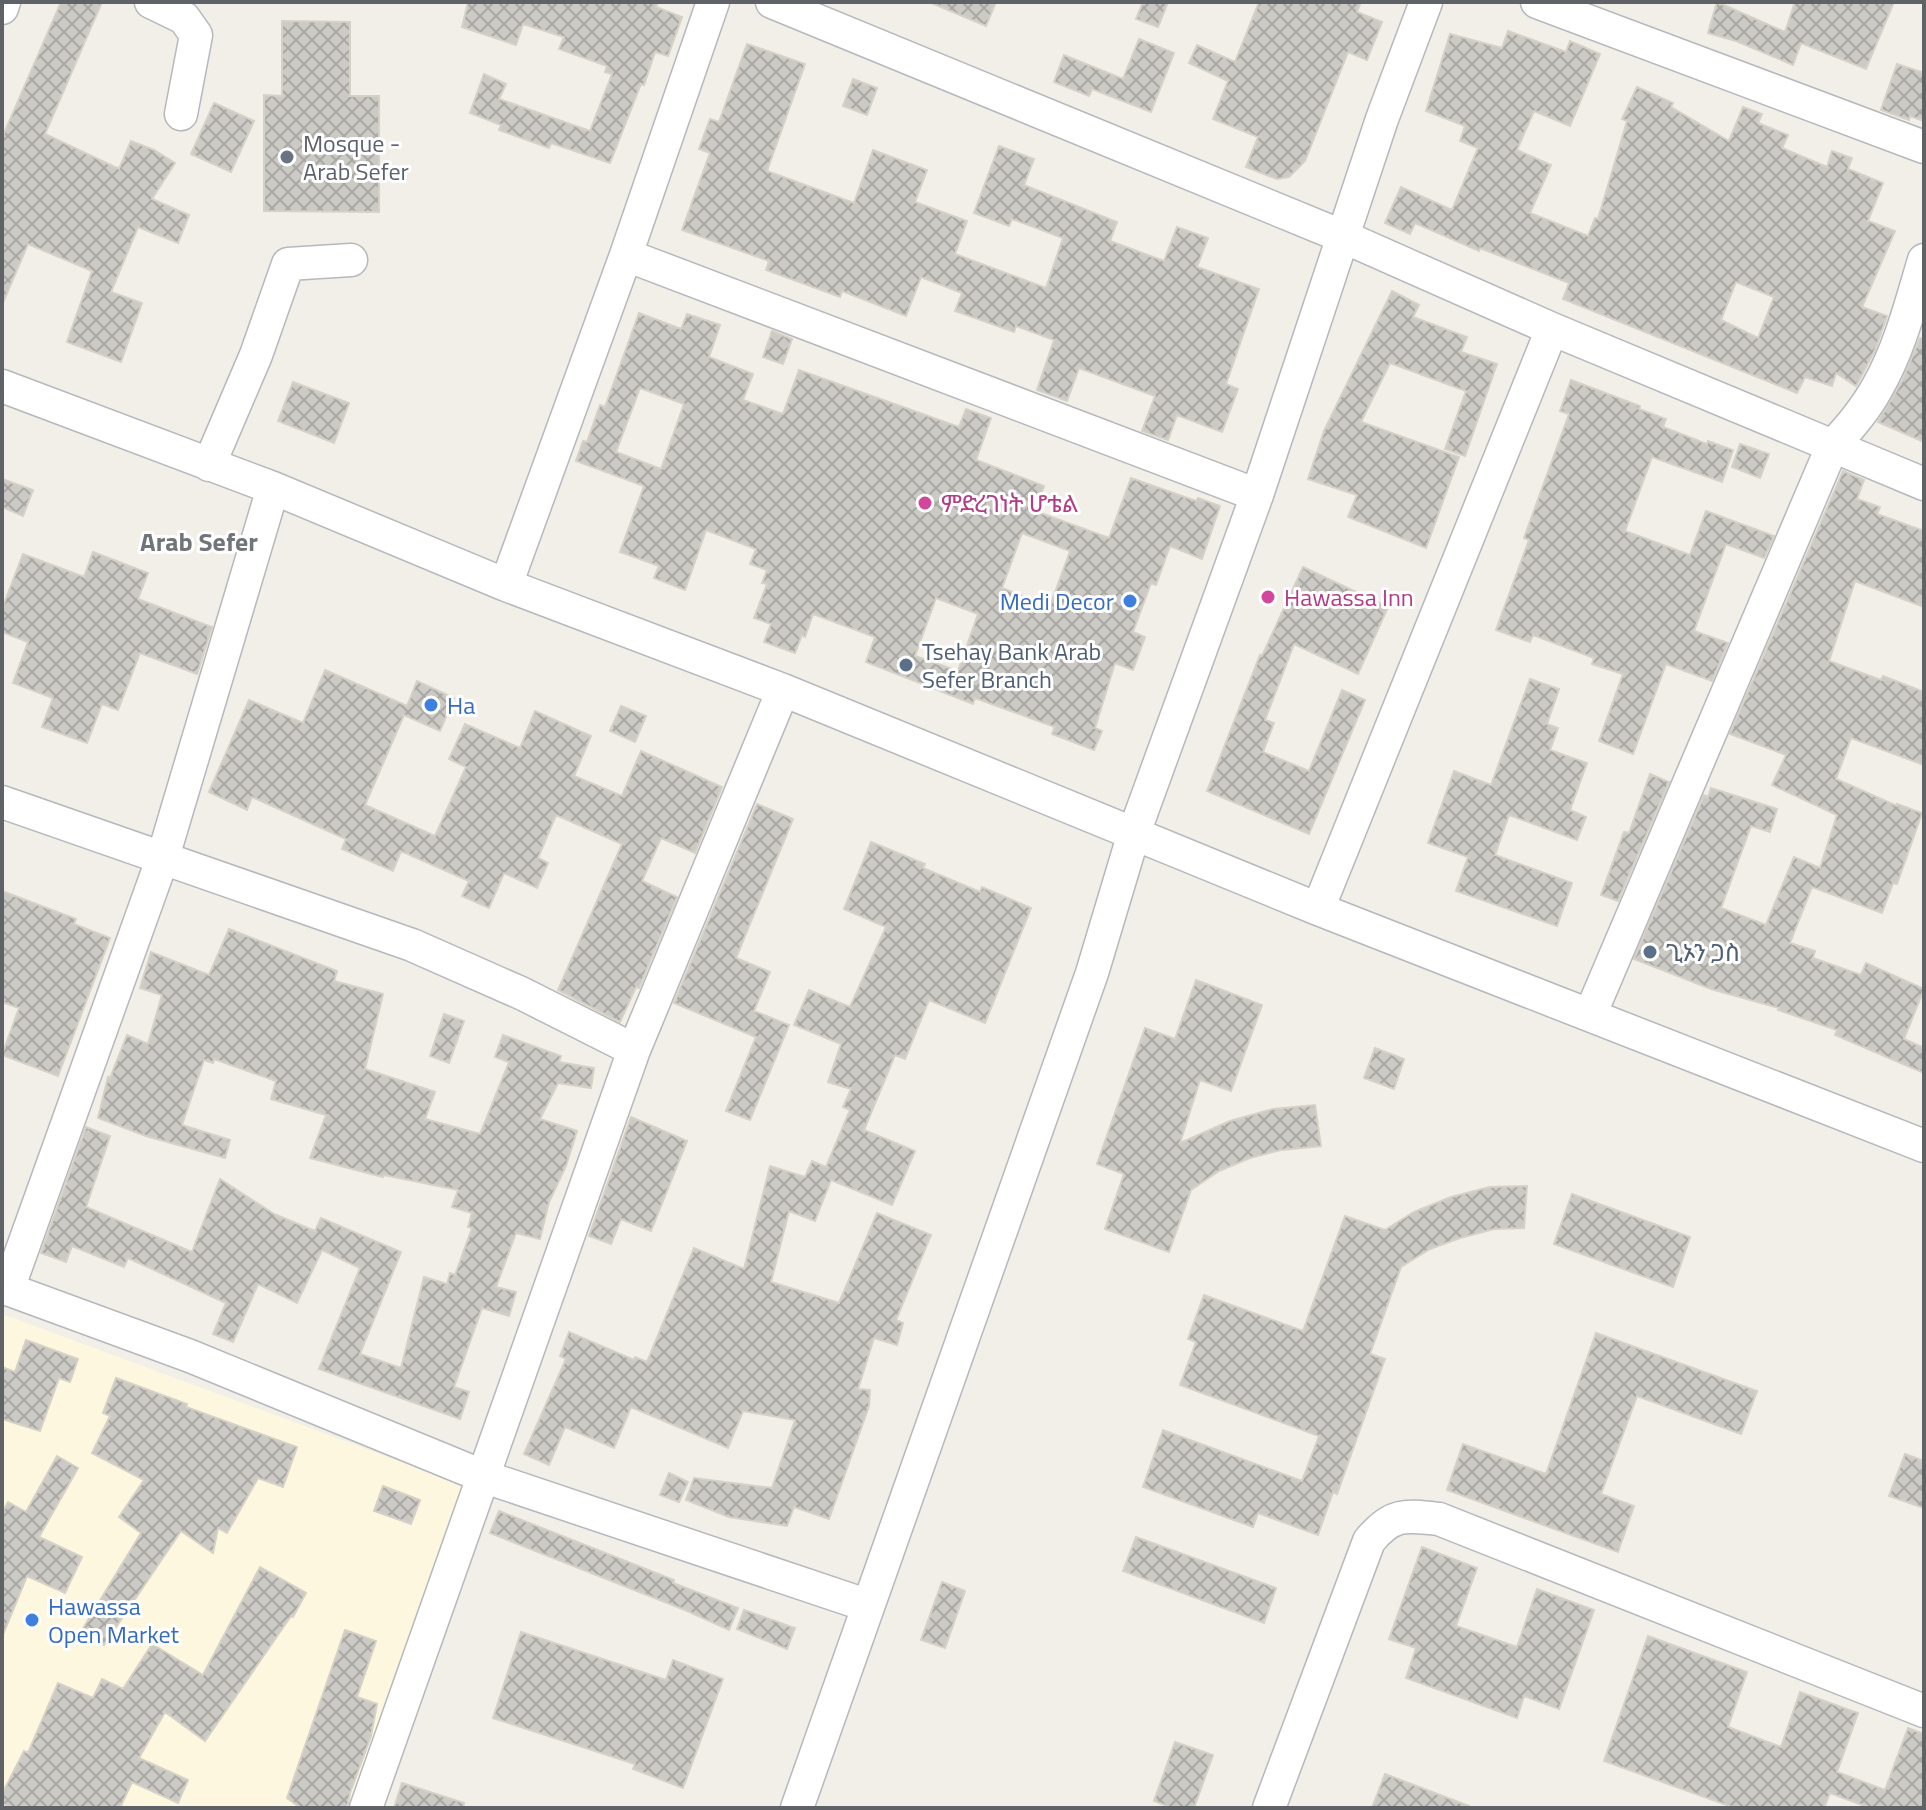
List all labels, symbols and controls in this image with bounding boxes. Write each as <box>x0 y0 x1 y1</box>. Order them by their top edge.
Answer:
place label: Mosque - Arab Sefer <box>303 125 409 189</box>
marker: Mosque - Arab Sefer <box>278 148 296 166</box>
place label: ምድረገነት ሆቴል <box>941 485 1078 521</box>
marker: ምድረገነት ሆቴል <box>916 494 934 512</box>
district label: Arab Sefer <box>140 522 258 561</box>
place label: Hawassa Inn <box>1284 579 1414 615</box>
place label: Medi Decor <box>1000 583 1114 619</box>
marker: Hawassa Inn <box>1259 588 1277 606</box>
marker: Medi Decor <box>1121 592 1139 610</box>
place label: Tsehay Bank Arab Sefer Branch <box>922 633 1101 697</box>
marker: Tsehay Bank Arab Sefer Branch <box>897 656 915 674</box>
place label: Ha <box>447 687 475 723</box>
marker: Ha <box>422 696 440 714</box>
place label: ጊኦን ጋስ <box>1666 934 1740 970</box>
marker: ጊኦን ጋስ <box>1641 943 1659 961</box>
place label: Hawassa Open Market <box>48 1588 179 1652</box>
marker: Hawassa Open Market <box>23 1611 41 1629</box>

